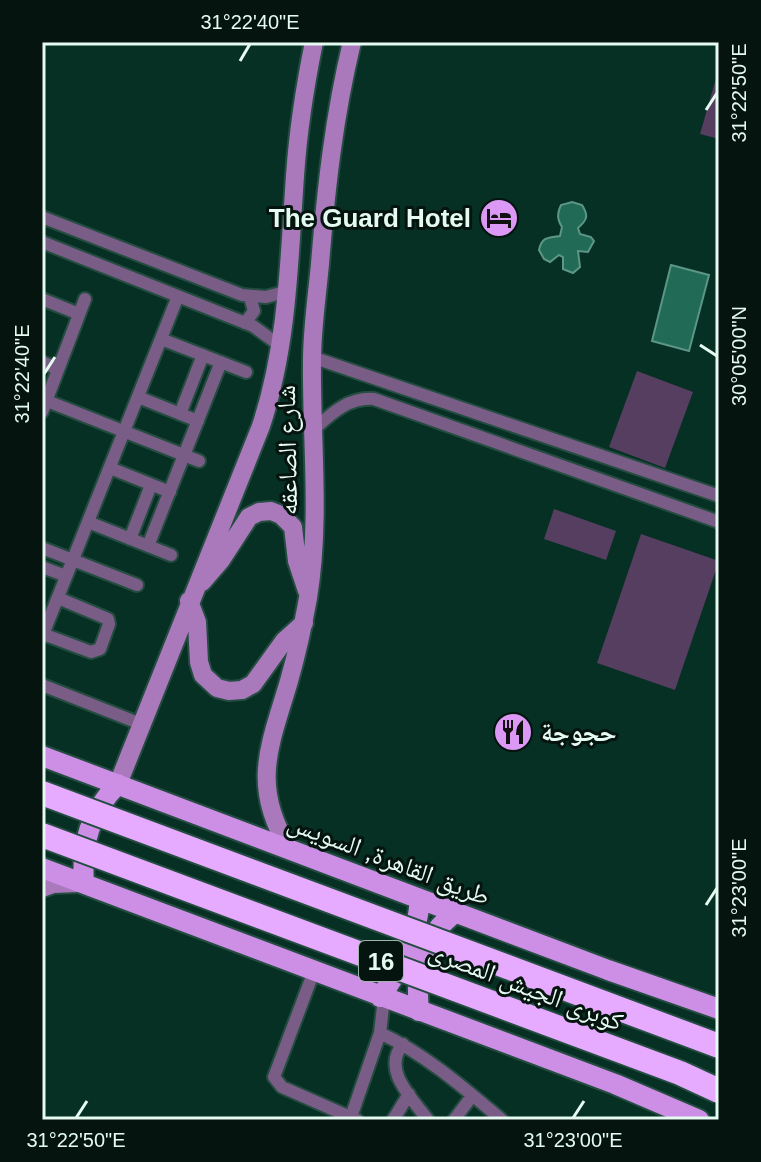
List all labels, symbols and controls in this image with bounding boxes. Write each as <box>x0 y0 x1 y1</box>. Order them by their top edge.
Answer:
text: 31°22'40"E <box>201 11 300 33</box>
text: 31°22'50"E <box>728 44 750 143</box>
hotel icon: The Guard Hotel <box>478 197 520 239</box>
place label: The Guard Hotel <box>269 203 471 233</box>
text: 30°05'00"N <box>728 306 750 406</box>
text: 31°22'40"E <box>11 325 33 424</box>
street label: شارع الصاعقه <box>271 385 304 515</box>
restaurant icon: حجوجة <box>492 711 534 753</box>
place label: حجوجة <box>541 717 617 747</box>
street label: طريق القاهرة, السويس <box>283 807 494 912</box>
text: 31°23'00"E <box>728 839 750 938</box>
street label: كوبرى الجيش المصرى <box>424 935 627 1038</box>
road number: 16 <box>359 941 403 981</box>
text: 31°22'50"E <box>27 1129 126 1151</box>
text: 31°23'00"E <box>524 1129 623 1151</box>

